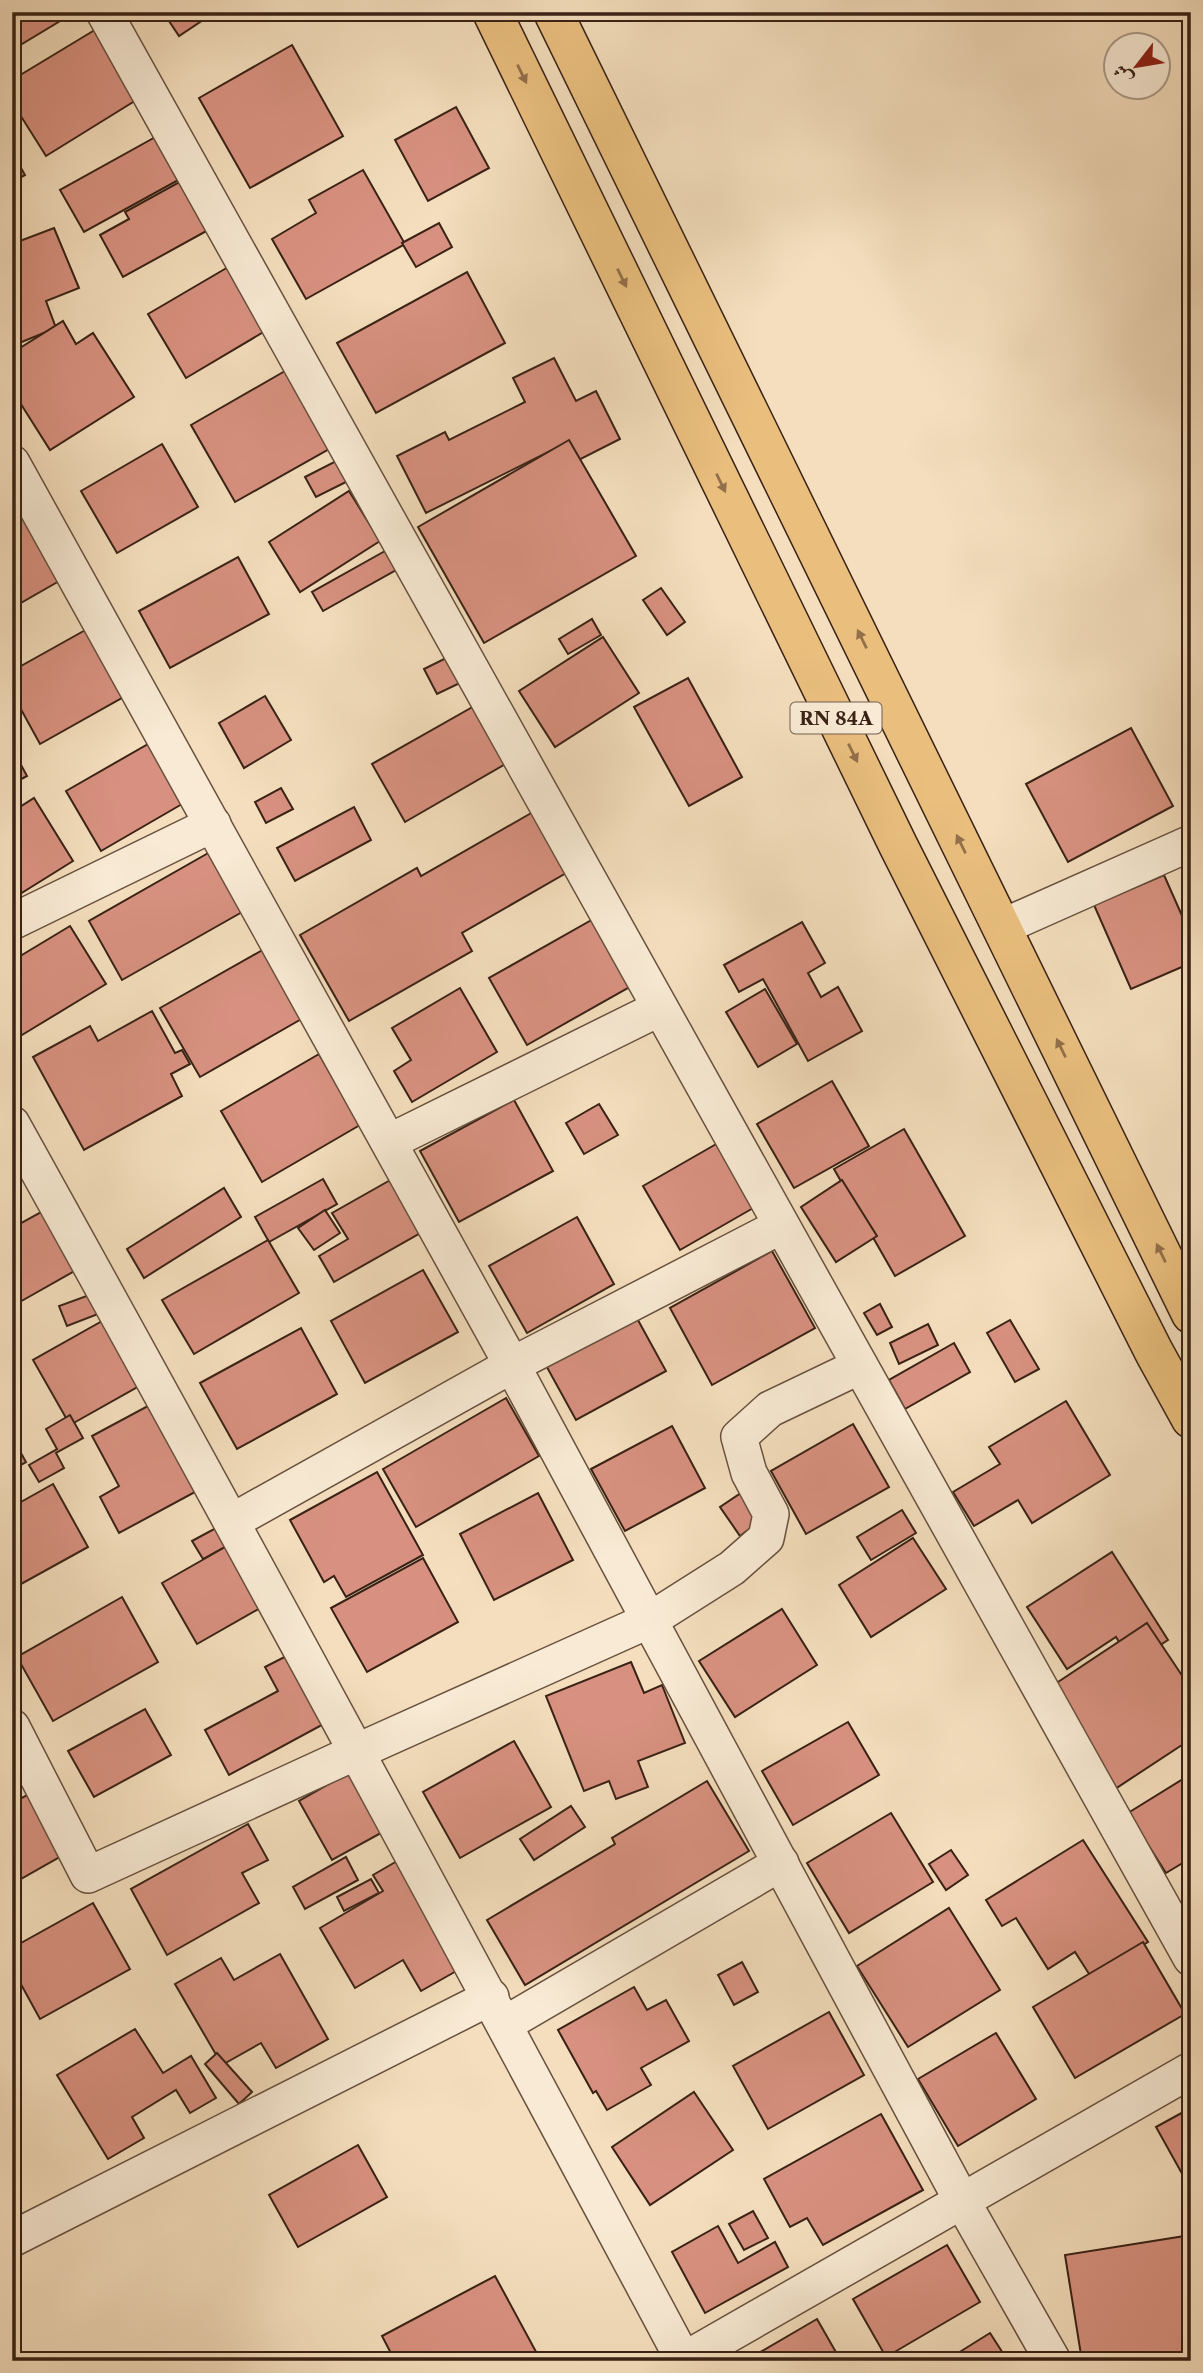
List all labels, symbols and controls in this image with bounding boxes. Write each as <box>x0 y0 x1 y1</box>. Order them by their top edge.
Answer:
north arrow <box>1102 32 1172 102</box>
text: ش <box>1108 60 1138 89</box>
one-way arrow <box>517 64 528 84</box>
one-way arrow <box>616 268 628 288</box>
one-way arrow <box>716 473 727 493</box>
one-way arrow <box>856 629 867 649</box>
road number: RN 84A <box>790 702 882 734</box>
one-way arrow <box>847 743 859 763</box>
one-way arrow <box>956 834 967 854</box>
one-way arrow <box>1055 1038 1067 1058</box>
one-way arrow <box>1155 1243 1166 1263</box>

